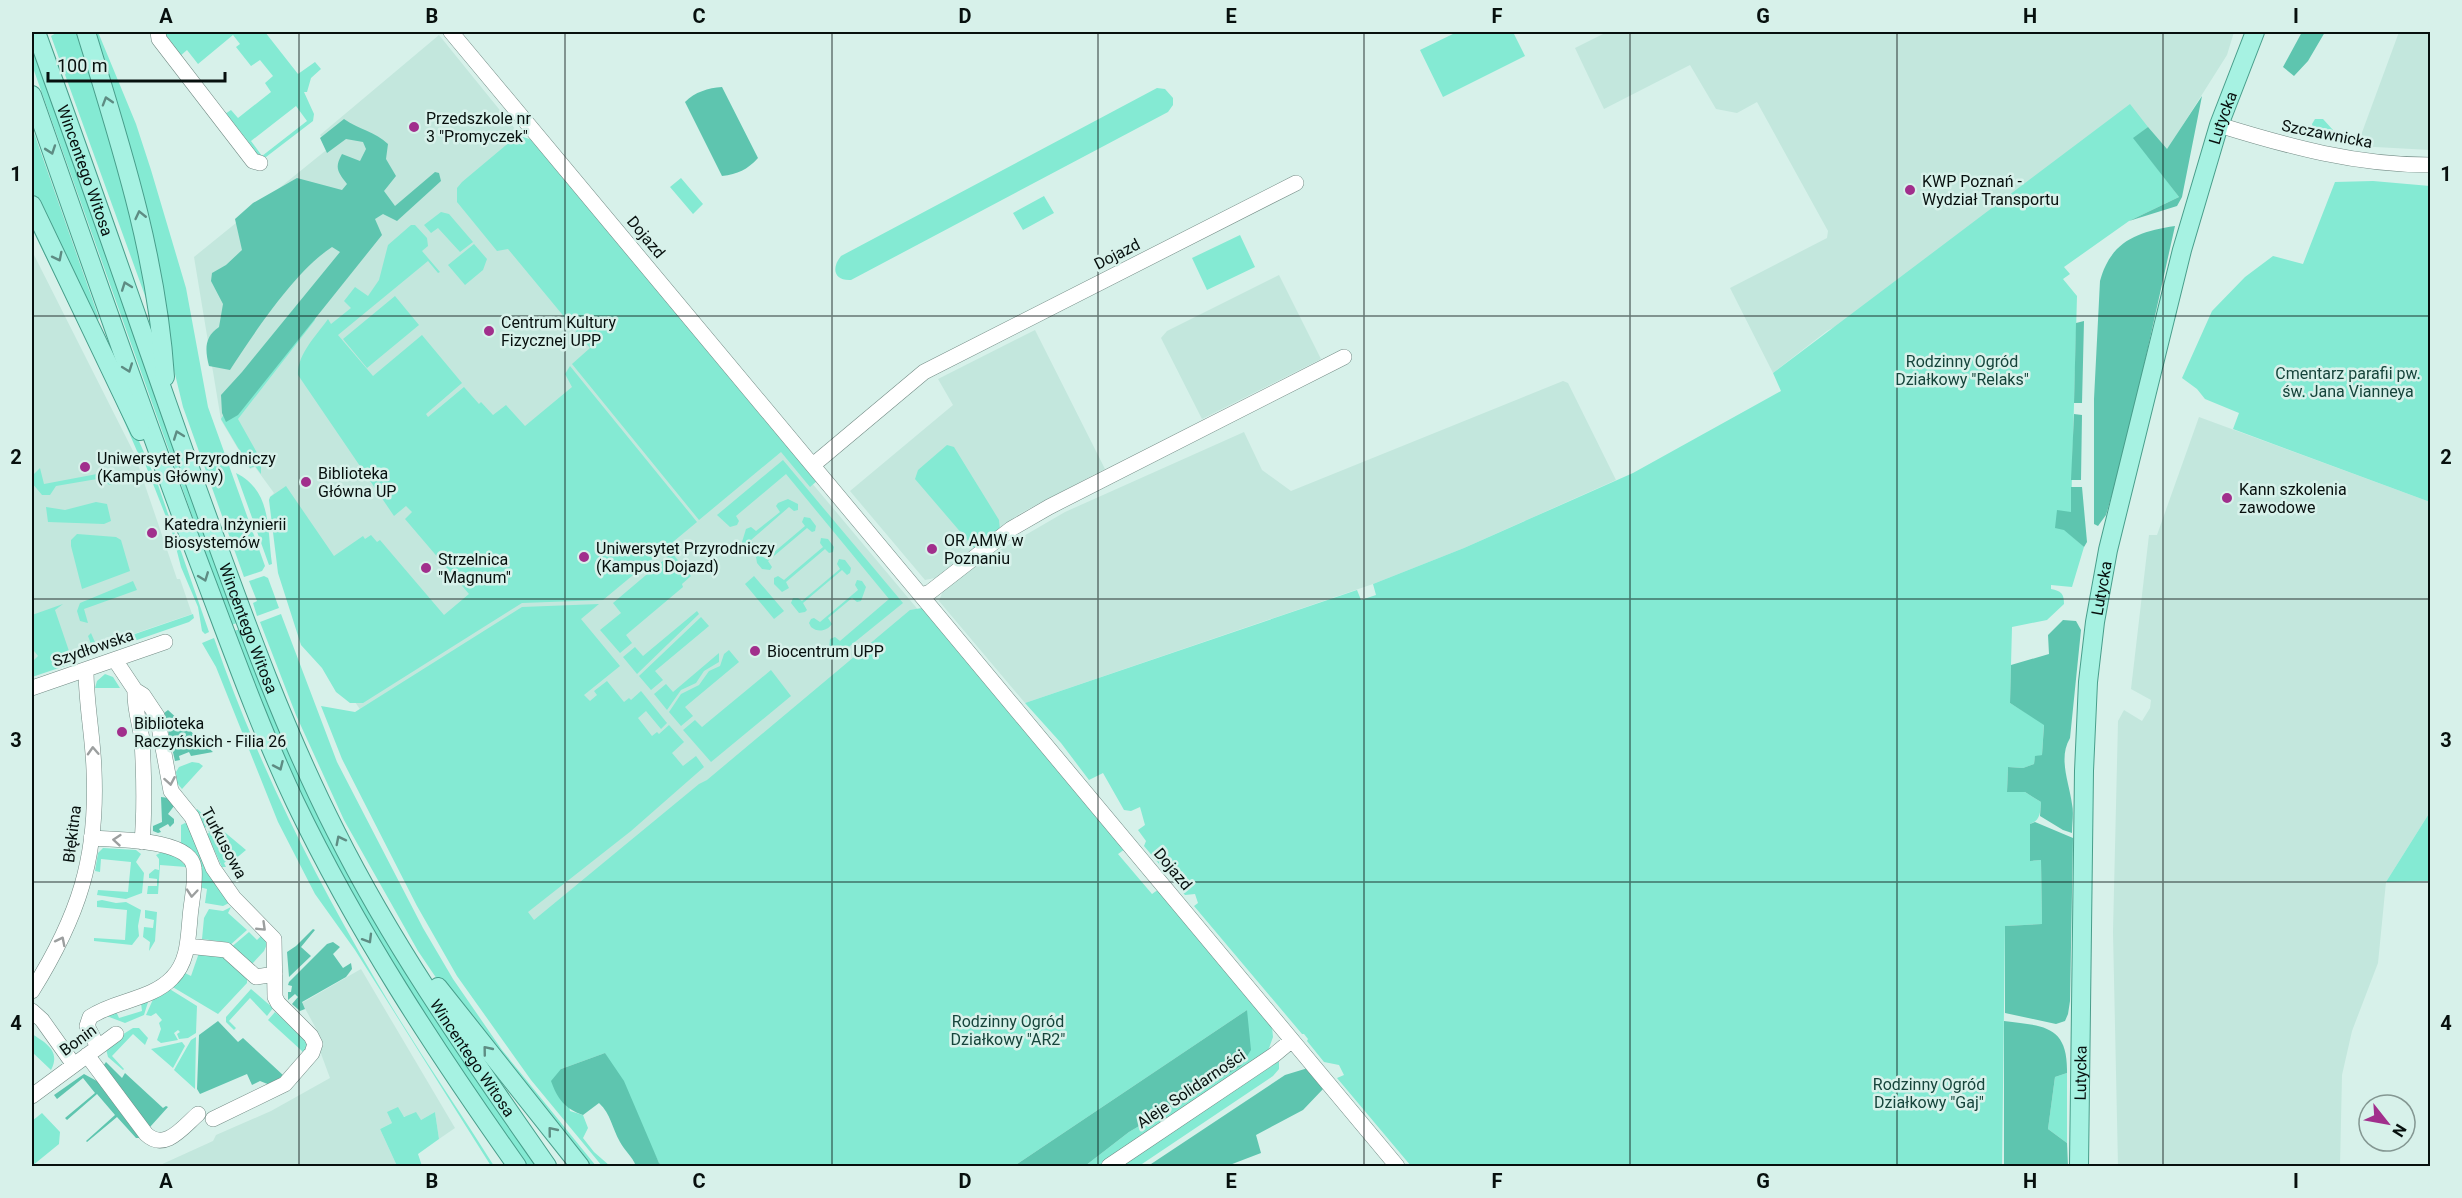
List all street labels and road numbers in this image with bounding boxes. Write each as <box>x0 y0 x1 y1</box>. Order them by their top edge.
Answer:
street label: Lutycka <box>2204 89 2241 146</box>
street label: Wincentego Witosa <box>54 102 117 238</box>
street label: Szczawnicka <box>2280 116 2374 152</box>
street label: Dojazd <box>623 212 669 262</box>
street label: Dojazd <box>1091 234 1143 274</box>
street label: Lutycka <box>2087 559 2115 617</box>
street label: Wincentego Witosa <box>215 560 282 696</box>
street label: Szydłowska <box>50 625 136 671</box>
street label: Błękitna <box>59 804 85 864</box>
street label: Turkusowa <box>197 804 251 882</box>
street label: Dojazd <box>1150 844 1196 894</box>
street label: Wincentego Witosa <box>426 996 519 1120</box>
street label: Bonin <box>56 1020 100 1060</box>
street label: Lutycka <box>2070 1045 2090 1101</box>
street label: Aleje Solidarności <box>1133 1046 1249 1132</box>

